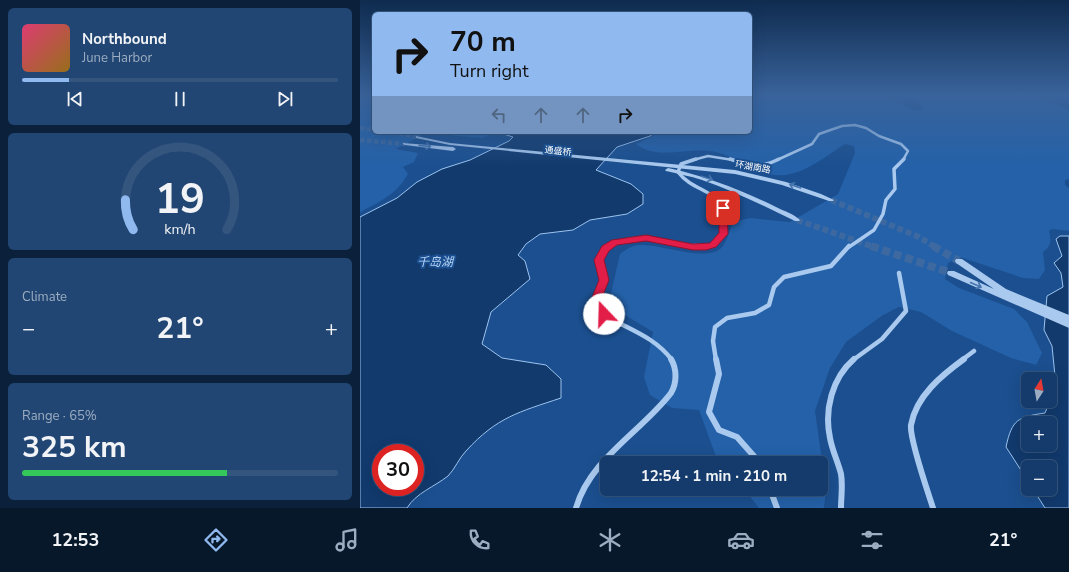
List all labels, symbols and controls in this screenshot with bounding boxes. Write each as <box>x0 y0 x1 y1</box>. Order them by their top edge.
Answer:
text: 70 m <box>450 23 516 61</box>
icon: right <box>384 28 436 80</box>
text: Northbound <box>82 29 167 49</box>
text: June Harbor <box>82 49 152 67</box>
text: Turn right <box>450 59 529 83</box>
icon: previous <box>64 88 86 110</box>
icon: pause <box>169 88 191 110</box>
icon: next <box>274 88 296 110</box>
icon: left <box>488 104 510 126</box>
icon: ahead <box>530 104 552 126</box>
icon: ahead <box>572 104 594 126</box>
icon: right <box>614 104 636 126</box>
one-way arrow <box>418 142 431 150</box>
street label: 通盛桥 <box>544 144 573 158</box>
street label: 环湖南路 <box>734 158 772 176</box>
text: 19 <box>155 170 205 227</box>
one-way arrow <box>700 175 712 183</box>
one-way arrow <box>789 182 802 189</box>
pin <box>706 191 740 225</box>
icon: arrive <box>712 197 734 219</box>
text: km/h <box>164 219 196 238</box>
water label: 千岛湖 <box>417 254 455 270</box>
one-way arrow <box>970 282 982 289</box>
text: Climate <box>22 288 67 306</box>
position arrow <box>583 293 625 335</box>
text: 21° <box>156 308 204 349</box>
text: − <box>22 314 35 344</box>
text: + <box>325 314 338 344</box>
north arrow <box>1021 372 1057 408</box>
map controls <box>1021 372 1057 496</box>
text: Range · 65% <box>22 407 97 425</box>
button: + <box>1021 416 1057 452</box>
text: 325 km <box>22 427 127 468</box>
speed limit sign: 30 <box>372 444 424 496</box>
button: − <box>1021 460 1057 496</box>
text: 12:54 · 1 min · 210 m <box>641 466 787 486</box>
icon: directions <box>202 526 230 554</box>
icon: music <box>333 526 361 554</box>
icon: phone <box>465 526 493 554</box>
icon: climate <box>596 526 624 554</box>
icon: car <box>727 526 755 554</box>
icon: filters <box>858 526 886 554</box>
text: 12:53 <box>52 528 99 552</box>
text: 21° <box>989 528 1017 552</box>

